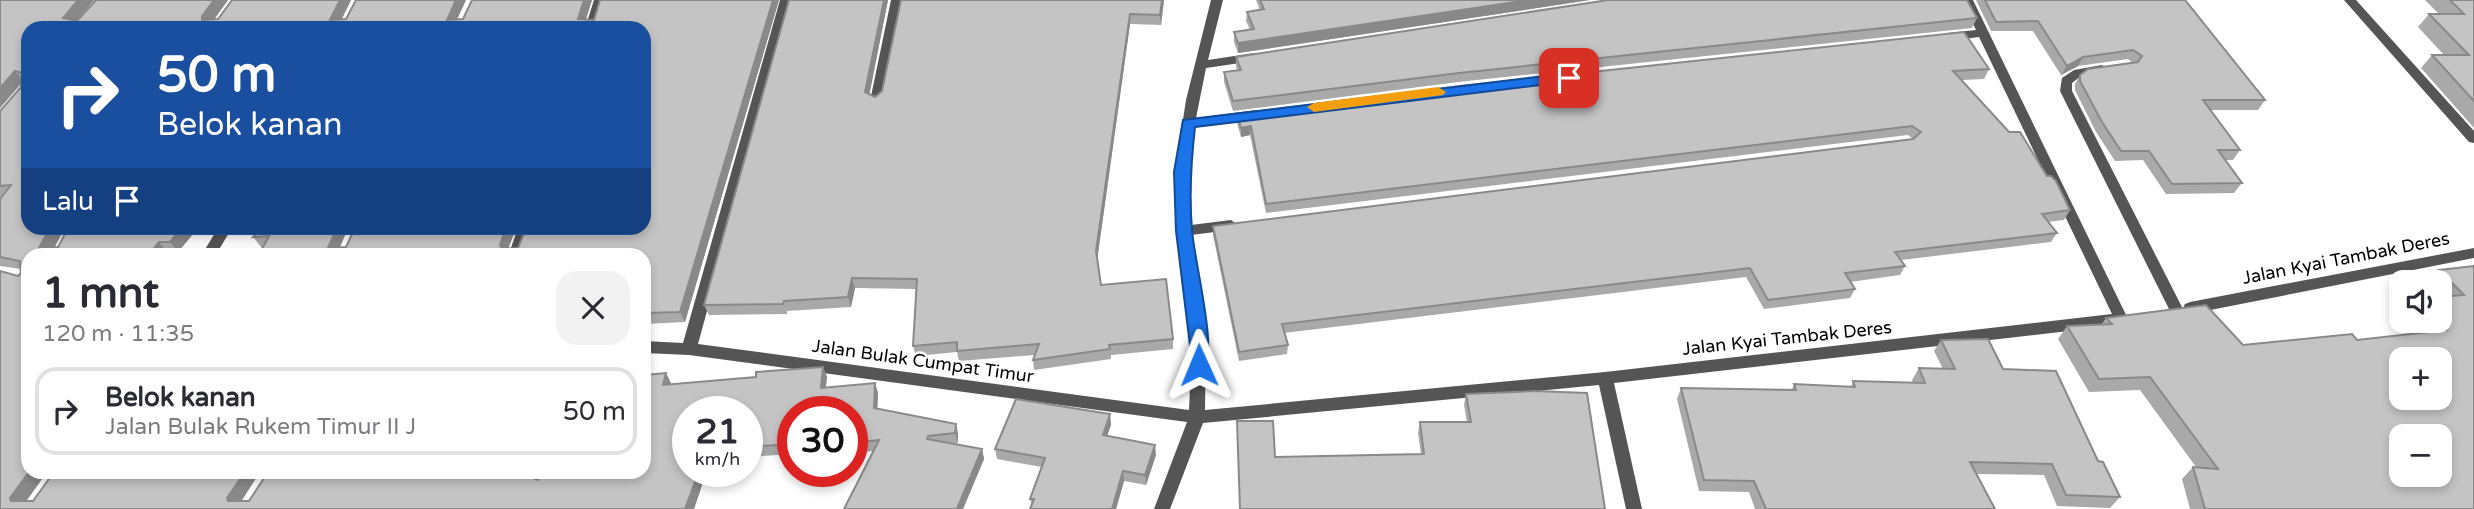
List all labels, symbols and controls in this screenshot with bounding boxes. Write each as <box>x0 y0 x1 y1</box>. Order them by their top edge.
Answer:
text: 50 m <box>157 46 276 105</box>
pin <box>1539 48 1599 108</box>
icon: right <box>42 49 133 140</box>
icon: arrive <box>1550 59 1588 97</box>
text: Belok kanan <box>157 106 342 144</box>
icon: arrive <box>108 182 146 220</box>
text: Lalu <box>42 186 94 217</box>
street label: Jalan Kyai Tambak Deres <box>2241 227 2451 289</box>
text: 1 mnt <box>42 268 159 319</box>
map controls <box>2389 270 2452 487</box>
button: sound <box>2389 270 2452 333</box>
button: close <box>556 271 630 345</box>
street label: Jalan Kyai Tambak Deres <box>1681 316 1893 360</box>
text: 120 m · 11:35 <box>42 320 194 348</box>
position arrow <box>1162 328 1236 402</box>
street label: Jalan Bulak Cumpat Timur <box>811 335 1035 387</box>
button: + <box>2389 347 2452 410</box>
text: Belok kanan <box>105 382 256 413</box>
icon: right <box>46 392 84 430</box>
text: 50 m <box>563 396 626 427</box>
speed limit sign: 30 <box>777 396 868 487</box>
text: 21 <box>696 411 739 453</box>
text: Jalan Bulak Rukem Timur II J <box>105 413 416 441</box>
button: − <box>2389 424 2452 487</box>
text: km/h <box>695 448 740 470</box>

